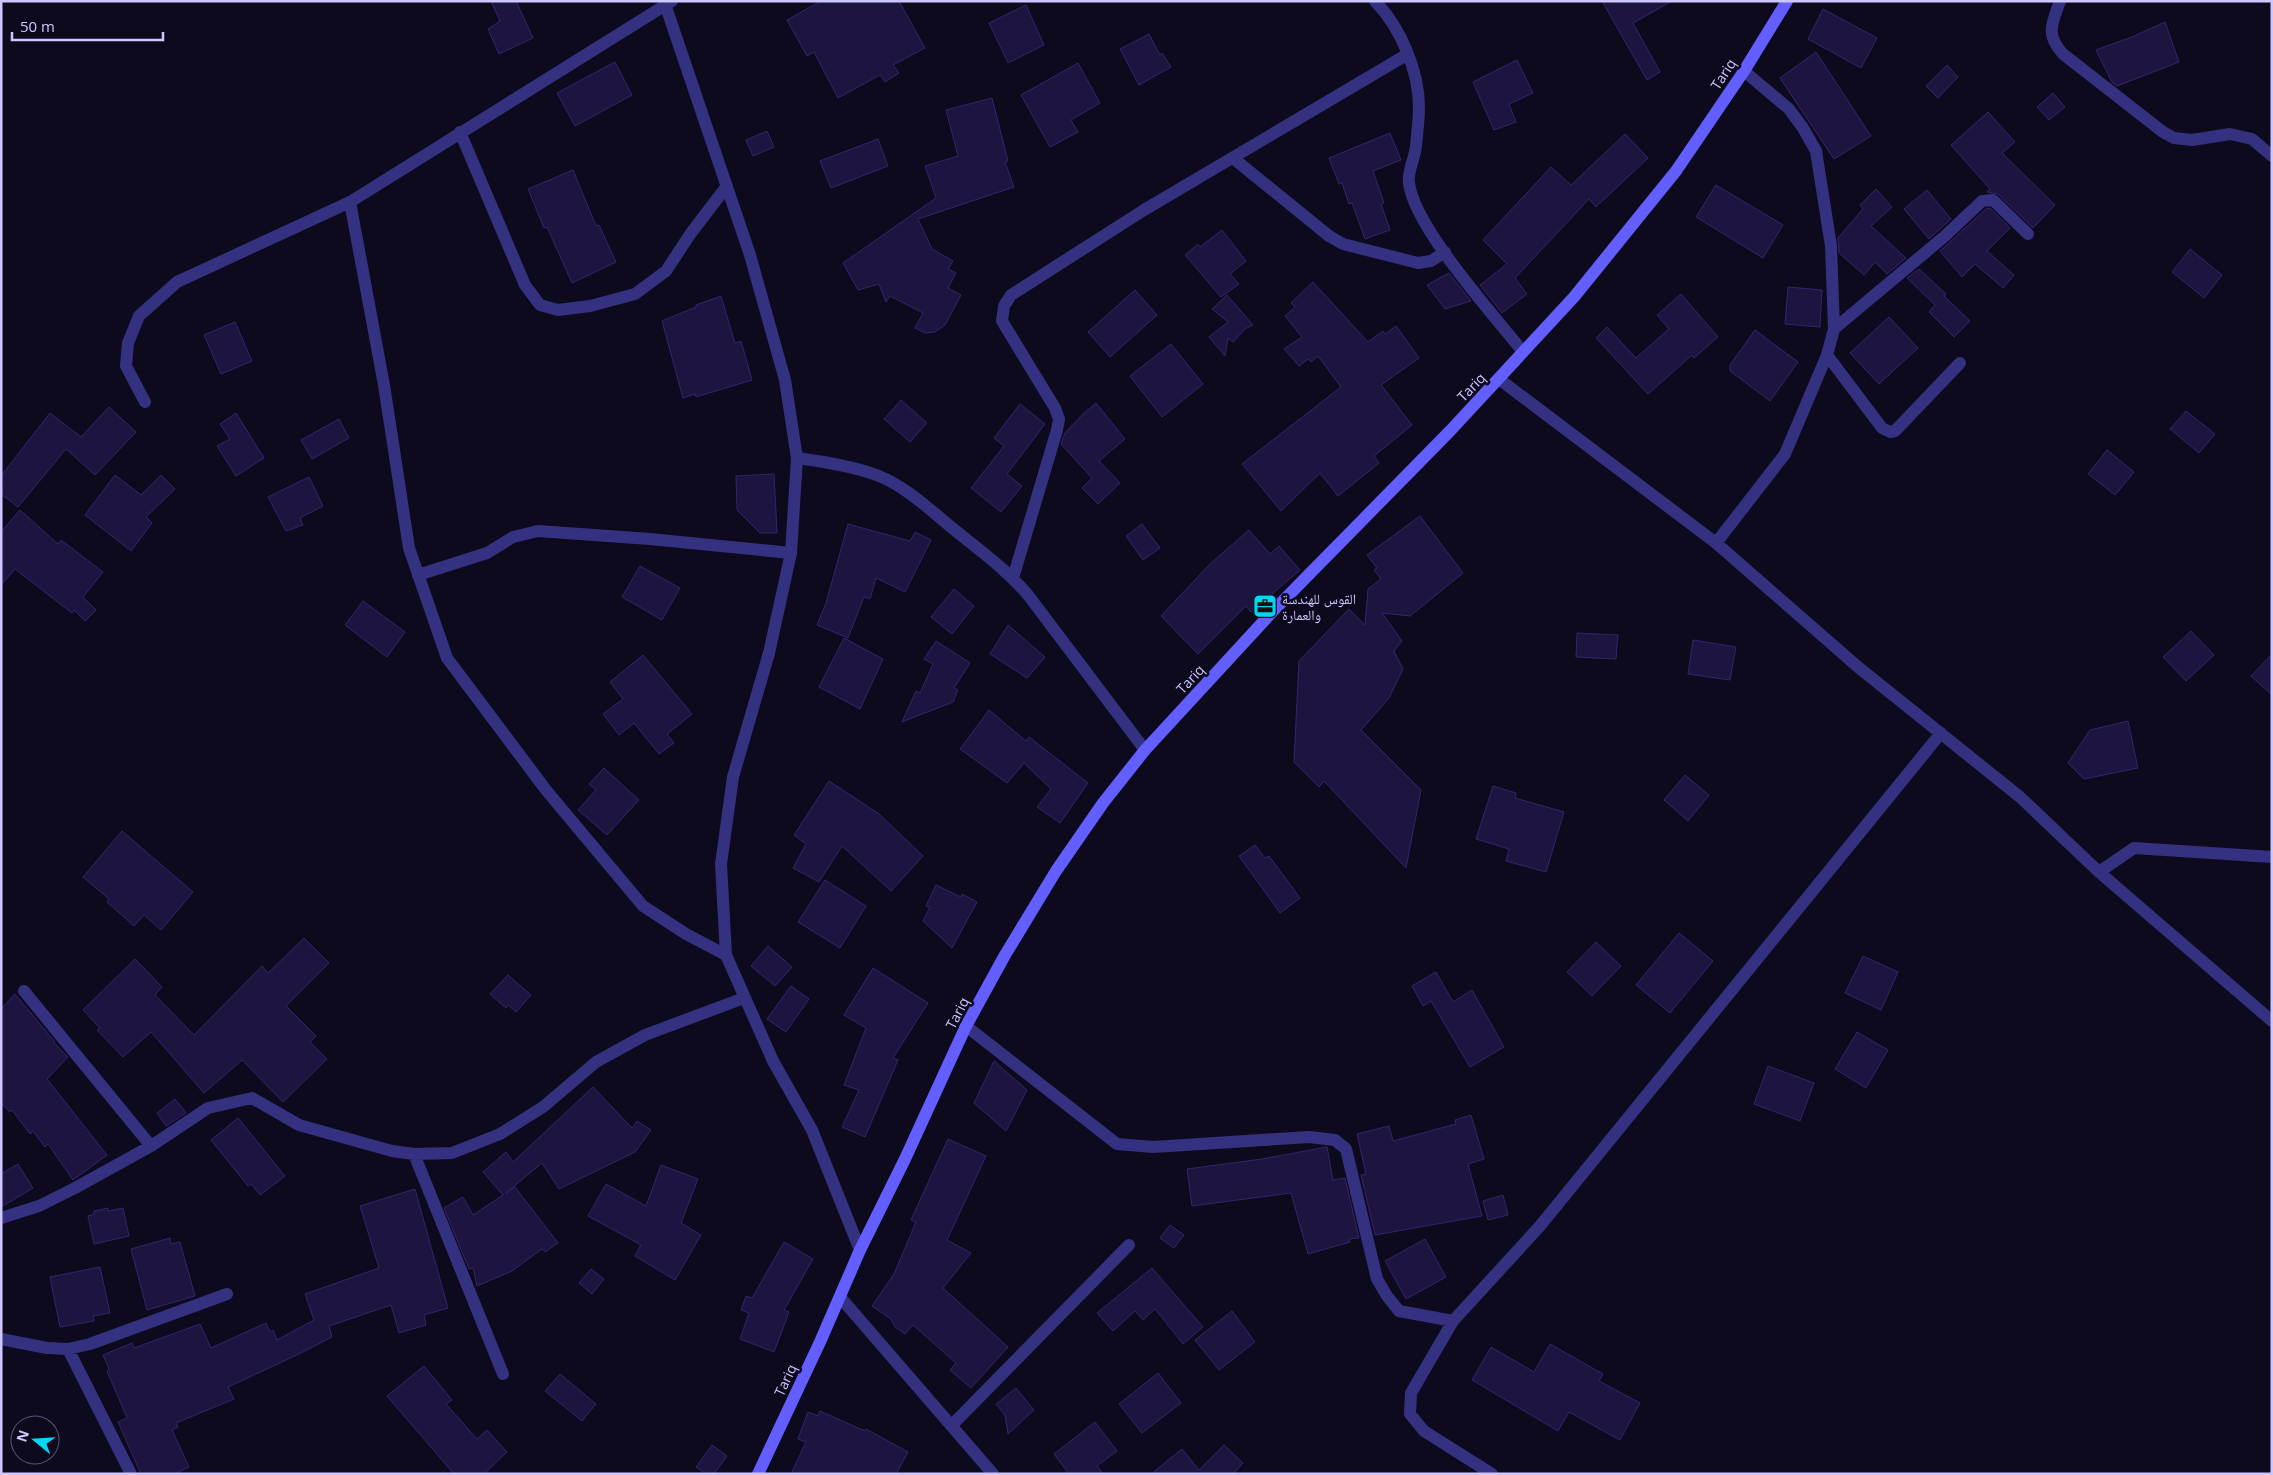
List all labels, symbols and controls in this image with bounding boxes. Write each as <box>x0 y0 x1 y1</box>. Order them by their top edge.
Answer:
scale bar <box>12 10 164 42</box>
text: 50 m <box>20 16 55 36</box>
street label: Tariq <box>1706 55 1740 93</box>
street label: Tariq <box>1453 368 1489 406</box>
place label: القوس للهندسة والعمارة <box>1282 589 1356 624</box>
office icon: القوس للهندسة والعمارة <box>1252 593 1278 619</box>
street label: Tariq <box>1172 660 1208 698</box>
street label: Tariq <box>941 994 973 1032</box>
street label: Tariq <box>769 1361 801 1399</box>
north arrow <box>10 1415 60 1465</box>
text: N <box>11 1427 33 1444</box>

